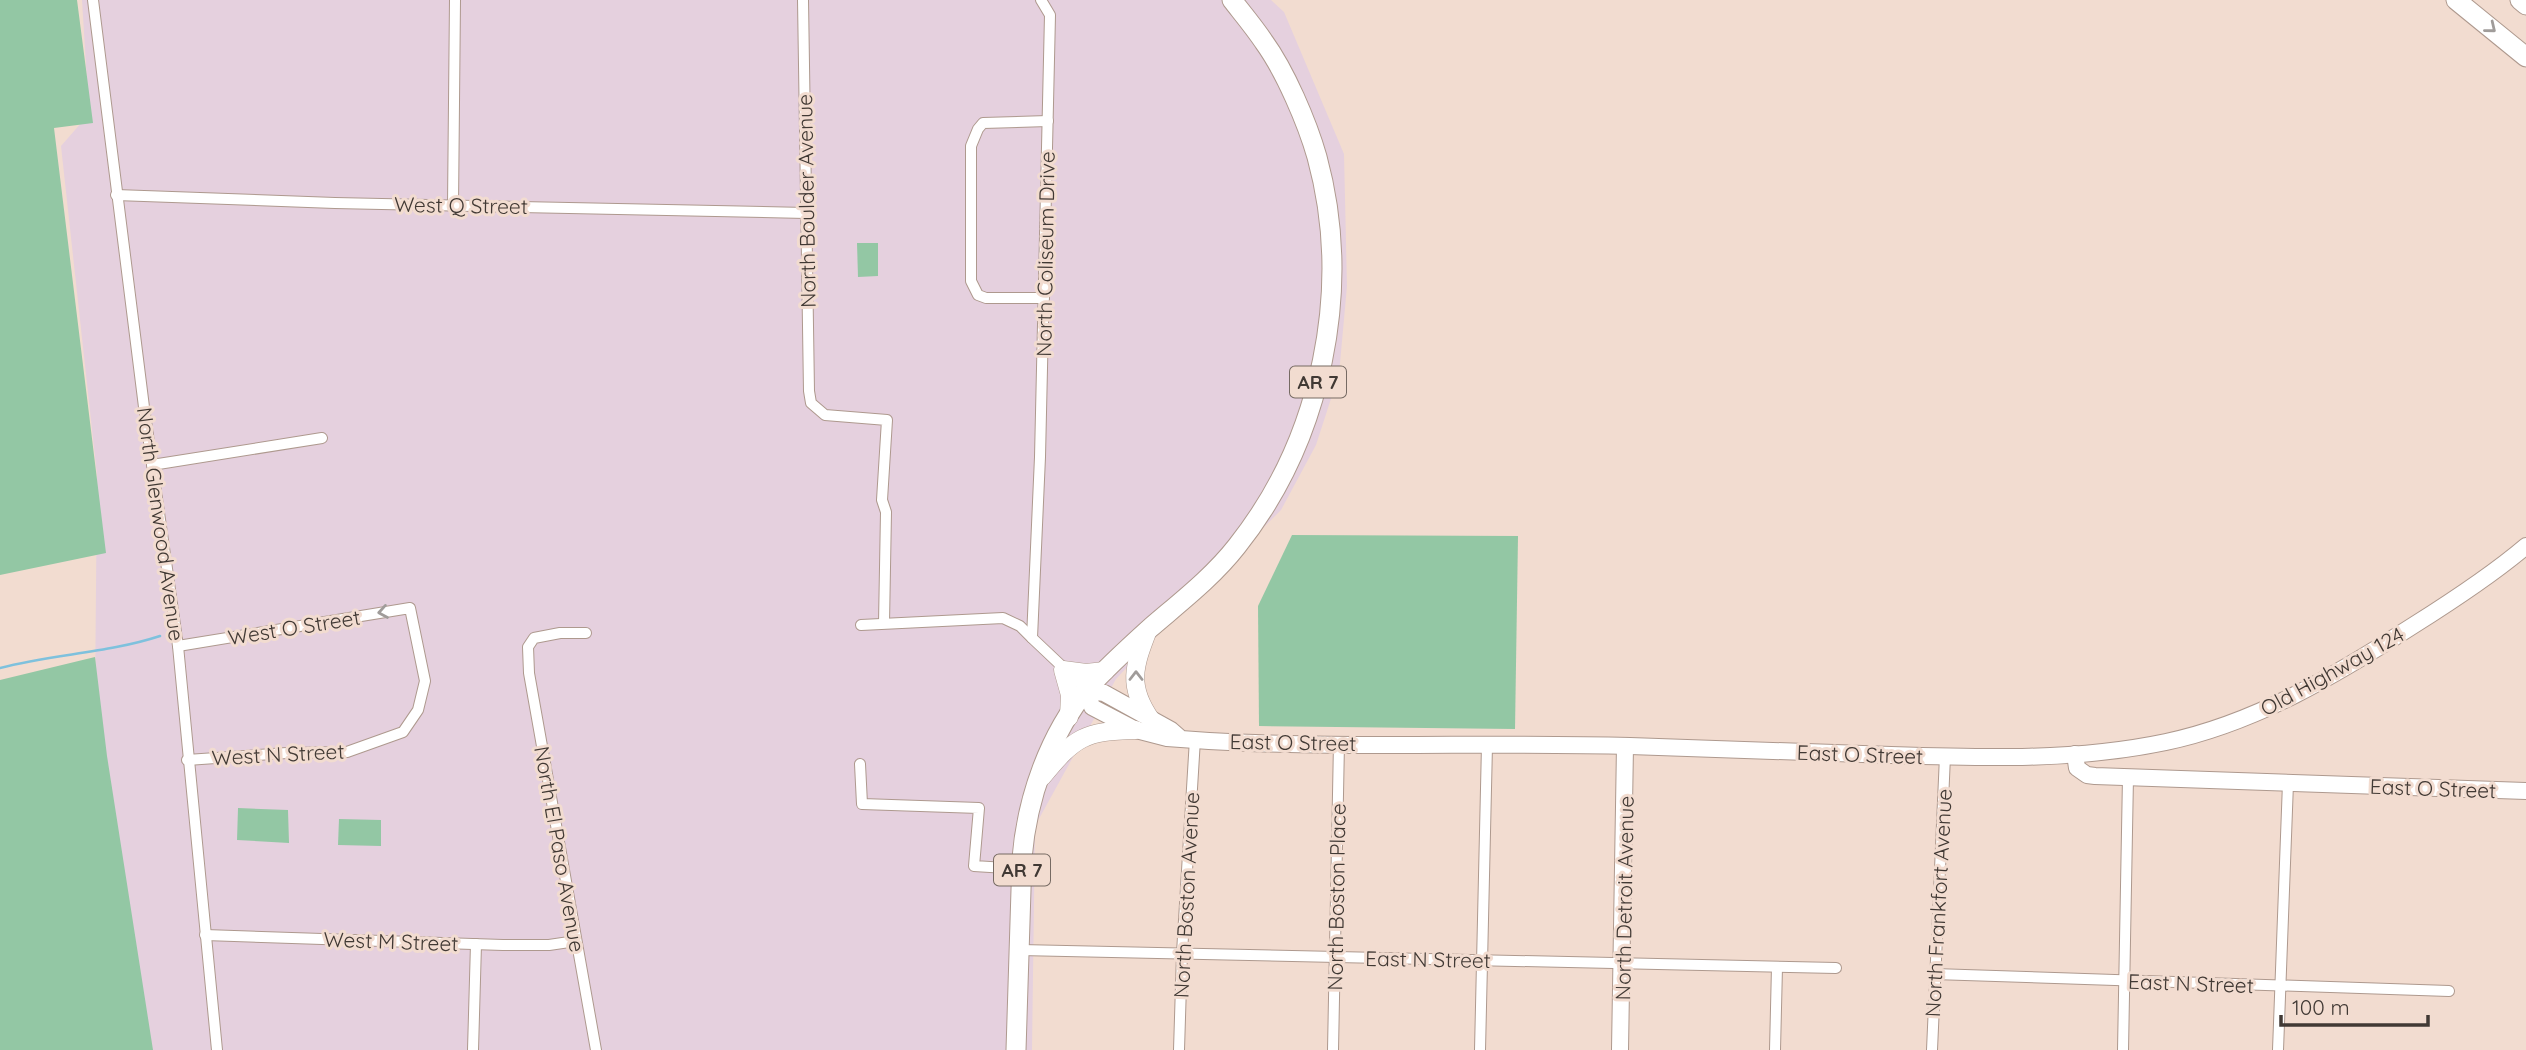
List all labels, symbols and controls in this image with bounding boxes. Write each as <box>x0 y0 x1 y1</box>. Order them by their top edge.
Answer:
one-way arrow <box>2484 20 2496 33</box>
street label: North Boulder Avenue <box>791 94 821 308</box>
street label: North Coliseum Drive <box>1030 151 1060 357</box>
street label: West Q Street <box>394 191 528 219</box>
road number: AR 7 <box>1290 366 1346 398</box>
street label: North Glenwood Avenue <box>132 406 190 642</box>
street label: West O Street <box>226 604 362 650</box>
one-way arrow <box>377 604 389 619</box>
street label: Old Highway 124 <box>2256 621 2408 721</box>
one-way arrow <box>1128 670 1144 681</box>
street label: East O Street <box>1229 728 1357 756</box>
street label: West N Street <box>211 738 345 770</box>
street label: East O Street <box>1796 739 1924 769</box>
street label: North El Paso Avenue <box>529 744 591 954</box>
street label: East O Street <box>2369 773 2497 803</box>
street label: North Frankfort Avenue <box>1919 788 1957 1018</box>
street label: North Boston Avenue <box>1168 791 1204 999</box>
street label: North Detroit Avenue <box>1609 796 1639 1000</box>
street label: North Boston Place <box>1321 803 1351 991</box>
road number: AR 7 <box>994 855 1050 886</box>
street label: West M Street <box>323 926 459 956</box>
street label: East N Street <box>1365 945 1491 973</box>
street label: East N Street <box>2128 968 2254 998</box>
scale bar <box>2281 984 2428 1028</box>
text: 100 m <box>2292 994 2350 1020</box>

